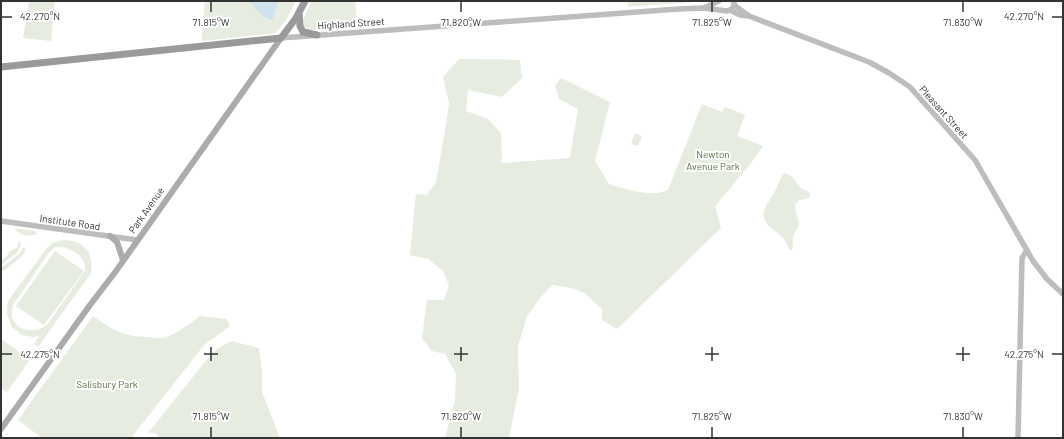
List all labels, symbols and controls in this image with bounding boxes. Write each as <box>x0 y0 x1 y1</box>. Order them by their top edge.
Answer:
text: 42.270°N <box>20 10 60 22</box>
text: 42.270°N <box>1004 10 1044 22</box>
street label: Highland Street <box>317 15 385 31</box>
text: 71.815°W <box>192 16 230 28</box>
text: 71.820°W <box>441 16 481 28</box>
text: 71.825°W <box>692 16 732 28</box>
text: 71.830°W <box>943 16 983 28</box>
street label: Pleasant Street <box>917 83 971 141</box>
park label: Newton Avenue Park <box>686 148 740 172</box>
street label: Park Avenue <box>126 185 166 235</box>
street label: Institute Road <box>39 212 101 232</box>
text: 42.275°N <box>20 348 60 360</box>
text: 42.275°N <box>1004 348 1044 360</box>
park label: Salisbury Park <box>76 378 138 390</box>
text: 71.815°W <box>192 410 230 422</box>
text: 71.820°W <box>441 410 481 422</box>
text: 71.825°W <box>692 410 732 422</box>
text: 71.830°W <box>943 410 983 422</box>

